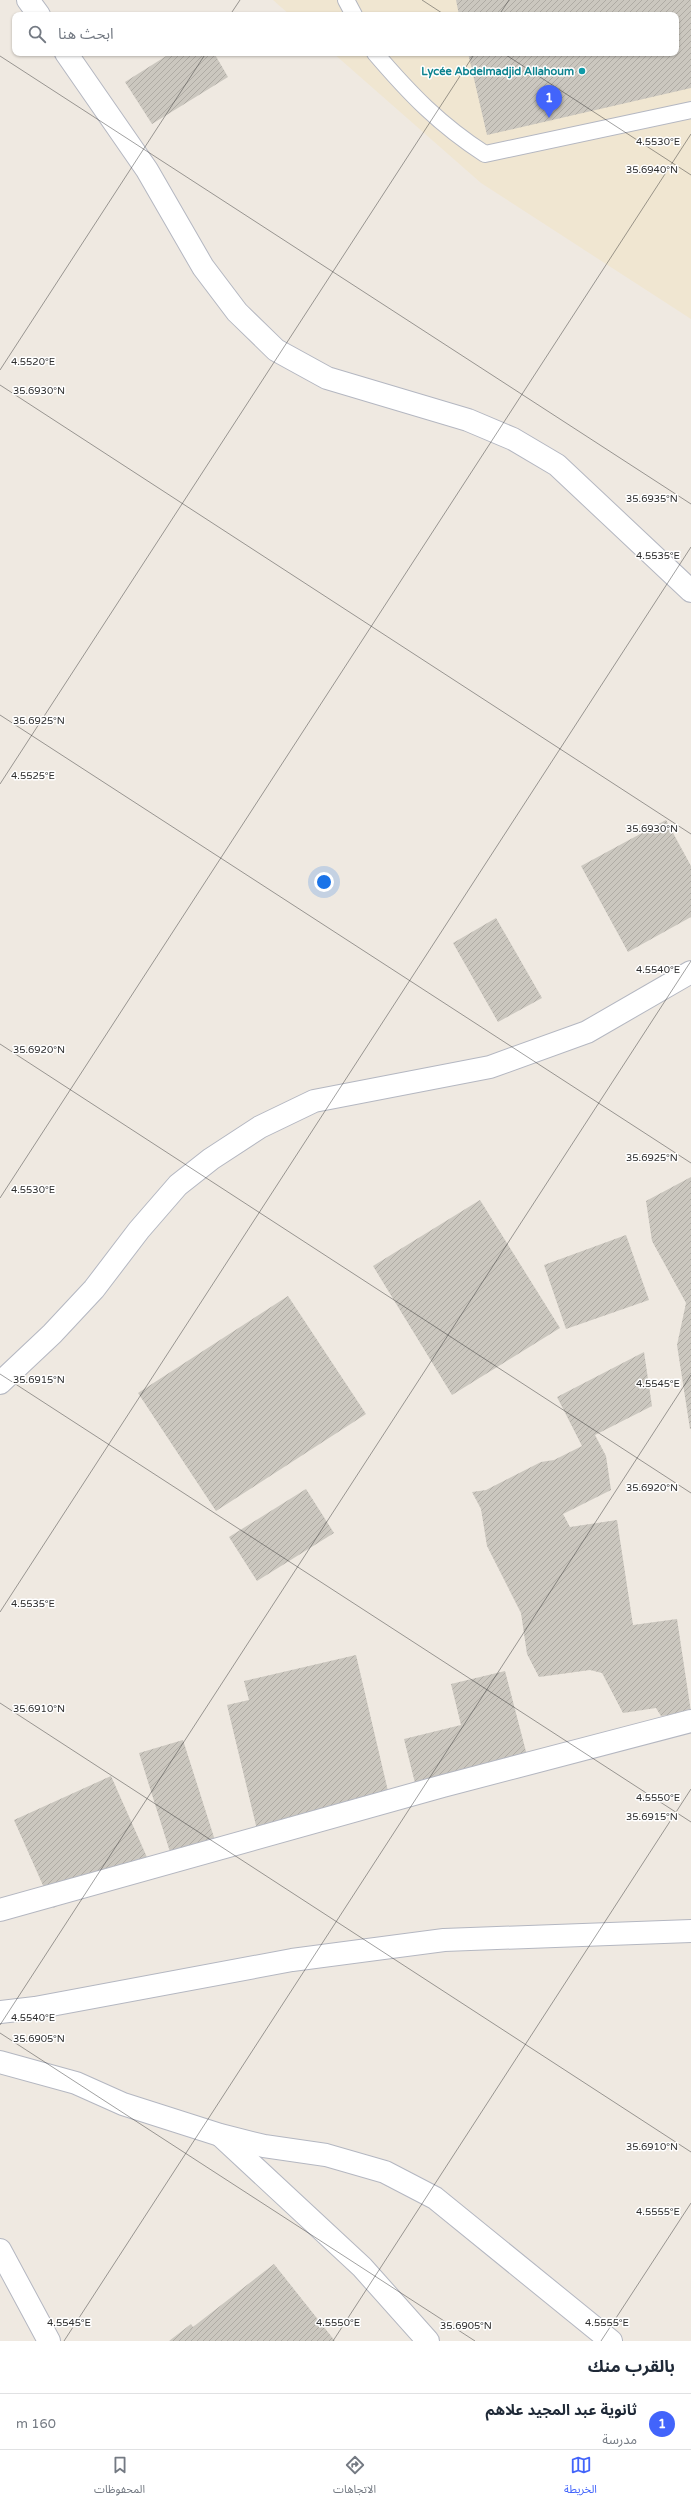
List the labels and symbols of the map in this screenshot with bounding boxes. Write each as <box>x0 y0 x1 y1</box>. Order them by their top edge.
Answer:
place label: Lycée Abdelmadjid Allahoum <box>421 65 574 79</box>
marker: Lycée Abdelmadjid Allahoum <box>577 66 587 76</box>
pin: 1 <box>536 85 562 118</box>
text: 4.5530°E <box>636 136 680 148</box>
text: 35.6940°N <box>626 164 678 176</box>
text: 4.5520°E <box>11 356 55 368</box>
text: 35.6930°N <box>13 385 65 397</box>
text: 35.6935°N <box>626 493 678 505</box>
text: 4.5535°E <box>636 550 680 562</box>
text: 35.6925°N <box>13 715 65 727</box>
text: 4.5525°E <box>11 770 55 782</box>
text: 35.6930°N <box>626 823 678 835</box>
your location <box>314 872 334 892</box>
text: 4.5540°E <box>636 964 680 976</box>
text: 35.6920°N <box>13 1044 65 1056</box>
text: 35.6925°N <box>626 1152 678 1164</box>
text: 4.5530°E <box>11 1184 55 1196</box>
text: 35.6915°N <box>13 1374 65 1386</box>
text: 4.5545°E <box>636 1378 680 1390</box>
text: 35.6920°N <box>626 1482 678 1494</box>
text: 4.5535°E <box>11 1598 55 1610</box>
text: 35.6910°N <box>13 1703 65 1715</box>
text: 4.5550°E <box>636 1792 680 1804</box>
text: 35.6915°N <box>626 1811 678 1823</box>
text: 4.5540°E <box>11 2012 55 2024</box>
text: 35.6905°N <box>13 2033 65 2045</box>
text: 35.6910°N <box>626 2141 678 2153</box>
text: 4.5555°E <box>636 2206 680 2218</box>
text: 4.5545°E <box>47 2317 91 2329</box>
text: 4.5550°E <box>316 2317 360 2329</box>
text: 4.5555°E <box>585 2317 629 2329</box>
text: 35.6905°N <box>440 2320 492 2332</box>

